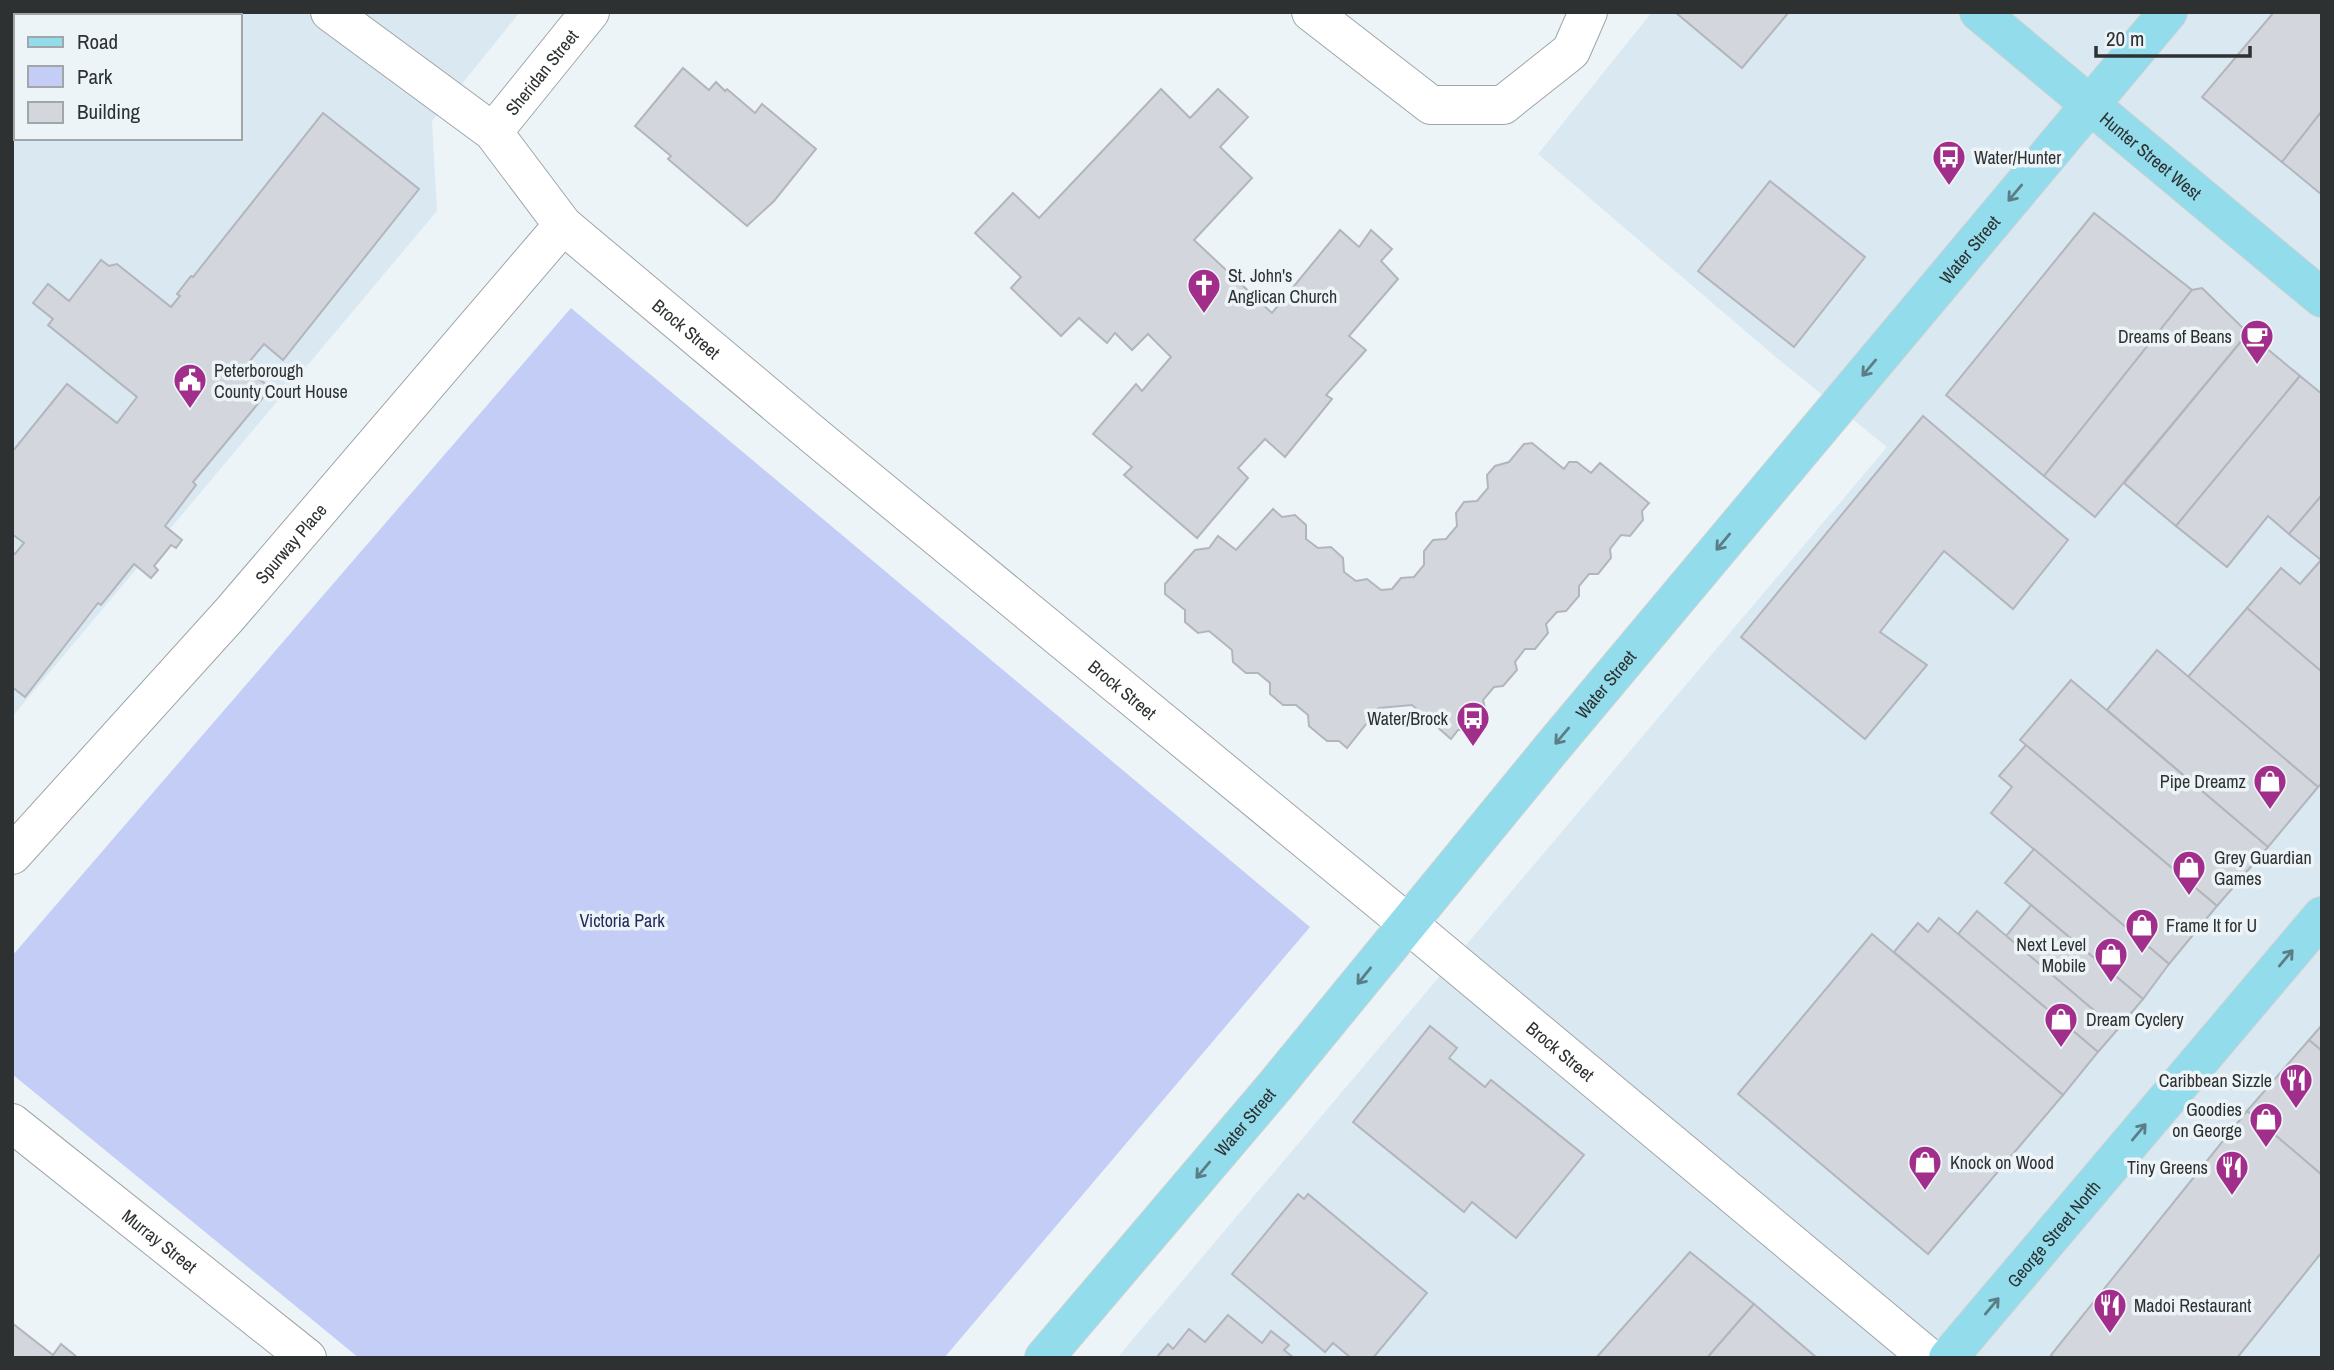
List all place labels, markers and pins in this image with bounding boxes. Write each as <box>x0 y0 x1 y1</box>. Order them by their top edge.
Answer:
bus stop icon: Water/Hunter <box>1930 138 1968 187</box>
place label: Water/Hunter <box>1974 145 2061 170</box>
place label: St. John's Anglican Church <box>1227 263 1337 309</box>
church icon: St. John's Anglican Church <box>1185 266 1223 315</box>
cafe icon: Dreams of Beans <box>2238 317 2276 366</box>
place label: Dreams of Beans <box>2118 324 2232 349</box>
place label: Peterborough County Court House <box>214 358 348 404</box>
public building icon: Peterborough County Court House <box>171 361 209 410</box>
bus stop icon: Water/Brock <box>1454 699 1492 748</box>
place label: Water/Brock <box>1367 706 1449 731</box>
shop icon: Pipe Dreamz <box>2251 762 2289 811</box>
place label: Pipe Dreamz <box>2160 769 2246 794</box>
place label: Grey Guardian Games <box>2214 845 2312 891</box>
shop icon: Grey Guardian Games <box>2170 848 2208 897</box>
shop icon: Frame It for U <box>2123 906 2161 955</box>
place label: Frame It for U <box>2166 913 2257 938</box>
place label: Next Level Mobile <box>2016 932 2086 978</box>
shop icon: Next Level Mobile <box>2092 935 2130 984</box>
shop icon: Dream Cyclery <box>2042 1000 2080 1049</box>
place label: Dream Cyclery <box>2086 1007 2184 1032</box>
restaurant icon: Caribbean Sizzle <box>2277 1061 2315 1110</box>
place label: Caribbean Sizzle <box>2159 1068 2272 1093</box>
place label: Goodies on George <box>2172 1097 2242 1143</box>
shop icon: Goodies on George <box>2247 1100 2285 1149</box>
shop icon: Knock on Wood <box>1906 1143 1944 1192</box>
restaurant icon: Tiny Greens <box>2213 1148 2251 1197</box>
place label: Knock on Wood <box>1950 1150 2054 1175</box>
place label: Tiny Greens <box>2127 1155 2208 1180</box>
restaurant icon: Madoi Restaurant <box>2091 1286 2129 1335</box>
place label: Madoi Restaurant <box>2134 1293 2251 1318</box>

